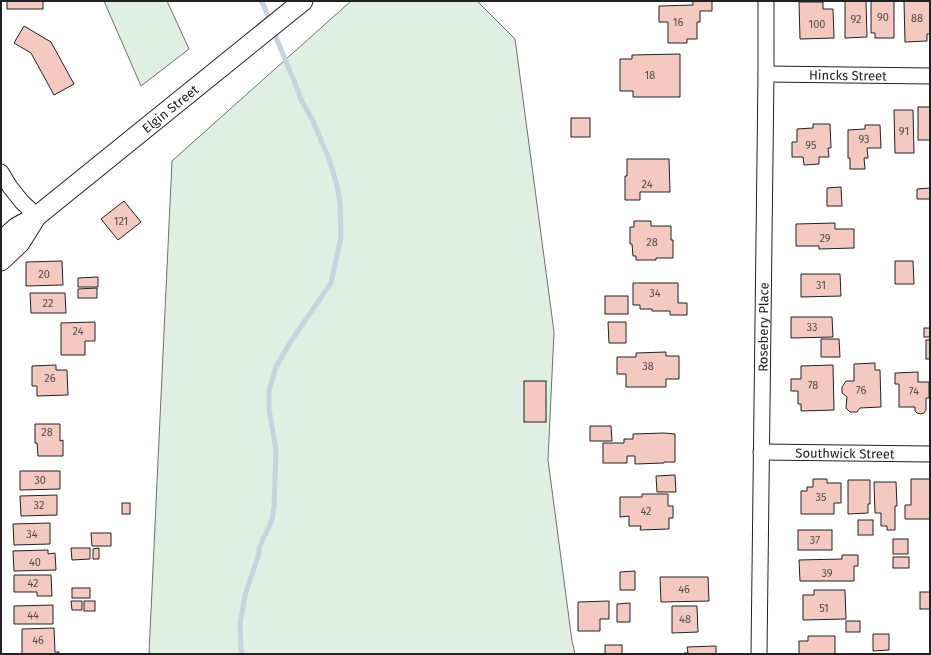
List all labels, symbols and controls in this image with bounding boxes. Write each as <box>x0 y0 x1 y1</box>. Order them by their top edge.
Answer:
house number: 90 <box>877 11 889 24</box>
house number: 88 <box>911 12 923 25</box>
house number: 92 <box>851 13 861 26</box>
house number: 16 <box>673 16 683 29</box>
house number: 100 <box>808 18 826 31</box>
street label: Hincks Street <box>809 68 887 83</box>
house number: 18 <box>645 69 655 82</box>
street label: Elgin Street <box>139 82 201 136</box>
house number: 91 <box>899 125 909 138</box>
house number: 93 <box>858 133 870 146</box>
house number: 95 <box>805 139 817 152</box>
house number: 24 <box>642 178 653 191</box>
house number: 121 <box>114 215 128 228</box>
house number: 29 <box>819 232 831 245</box>
house number: 28 <box>646 236 658 249</box>
house number: 20 <box>38 268 50 281</box>
house number: 31 <box>816 279 826 292</box>
street label: Rosebery Place <box>755 282 771 372</box>
house number: 34 <box>649 287 661 300</box>
house number: 22 <box>43 297 53 310</box>
house number: 33 <box>807 321 817 334</box>
house number: 24 <box>73 325 84 338</box>
house number: 38 <box>642 360 654 373</box>
house number: 26 <box>44 372 56 385</box>
house number: 78 <box>808 379 818 392</box>
house number: 76 <box>856 384 866 397</box>
house number: 74 <box>909 385 919 398</box>
house number: 28 <box>41 426 53 439</box>
street label: Southwick Street <box>795 445 895 462</box>
house number: 30 <box>34 474 46 487</box>
house number: 35 <box>816 491 827 504</box>
house number: 32 <box>34 499 44 512</box>
house number: 42 <box>640 505 652 518</box>
house number: 34 <box>26 528 38 541</box>
house number: 37 <box>810 534 820 547</box>
house number: 40 <box>29 556 41 569</box>
house number: 39 <box>821 567 833 580</box>
house number: 42 <box>27 577 39 590</box>
house number: 46 <box>678 583 690 596</box>
house number: 51 <box>819 602 829 615</box>
house number: 44 <box>27 609 39 622</box>
house number: 48 <box>679 613 691 626</box>
house number: 46 <box>32 634 44 647</box>

